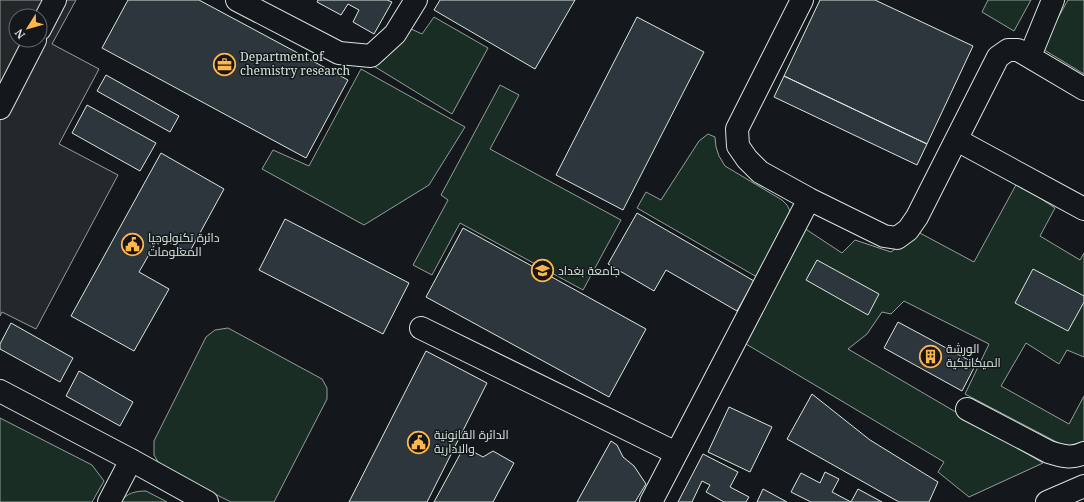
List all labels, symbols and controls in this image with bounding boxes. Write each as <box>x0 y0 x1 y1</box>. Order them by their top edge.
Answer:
north arrow <box>8 8 48 48</box>
text: N <box>11 26 28 42</box>
place label: Department of chemistry research <box>240 48 351 79</box>
office icon: Department of chemistry research <box>212 51 238 77</box>
place label: دائرة تكنولوجيا المعلومات <box>148 229 220 260</box>
public building icon: دائرة تكنولوجيا المعلومات <box>119 232 145 258</box>
school or university icon: جامعة بغداد <box>529 258 555 284</box>
place label: جامعة بغداد <box>558 262 620 279</box>
place label: الورشة الميكانيكية <box>946 340 1001 371</box>
building icon: الورشة الميكانيكية <box>917 343 943 369</box>
place label: الدائرة القانونية والادارية <box>434 426 509 457</box>
public building icon: الدائرة القانونية والادارية <box>405 429 431 455</box>

